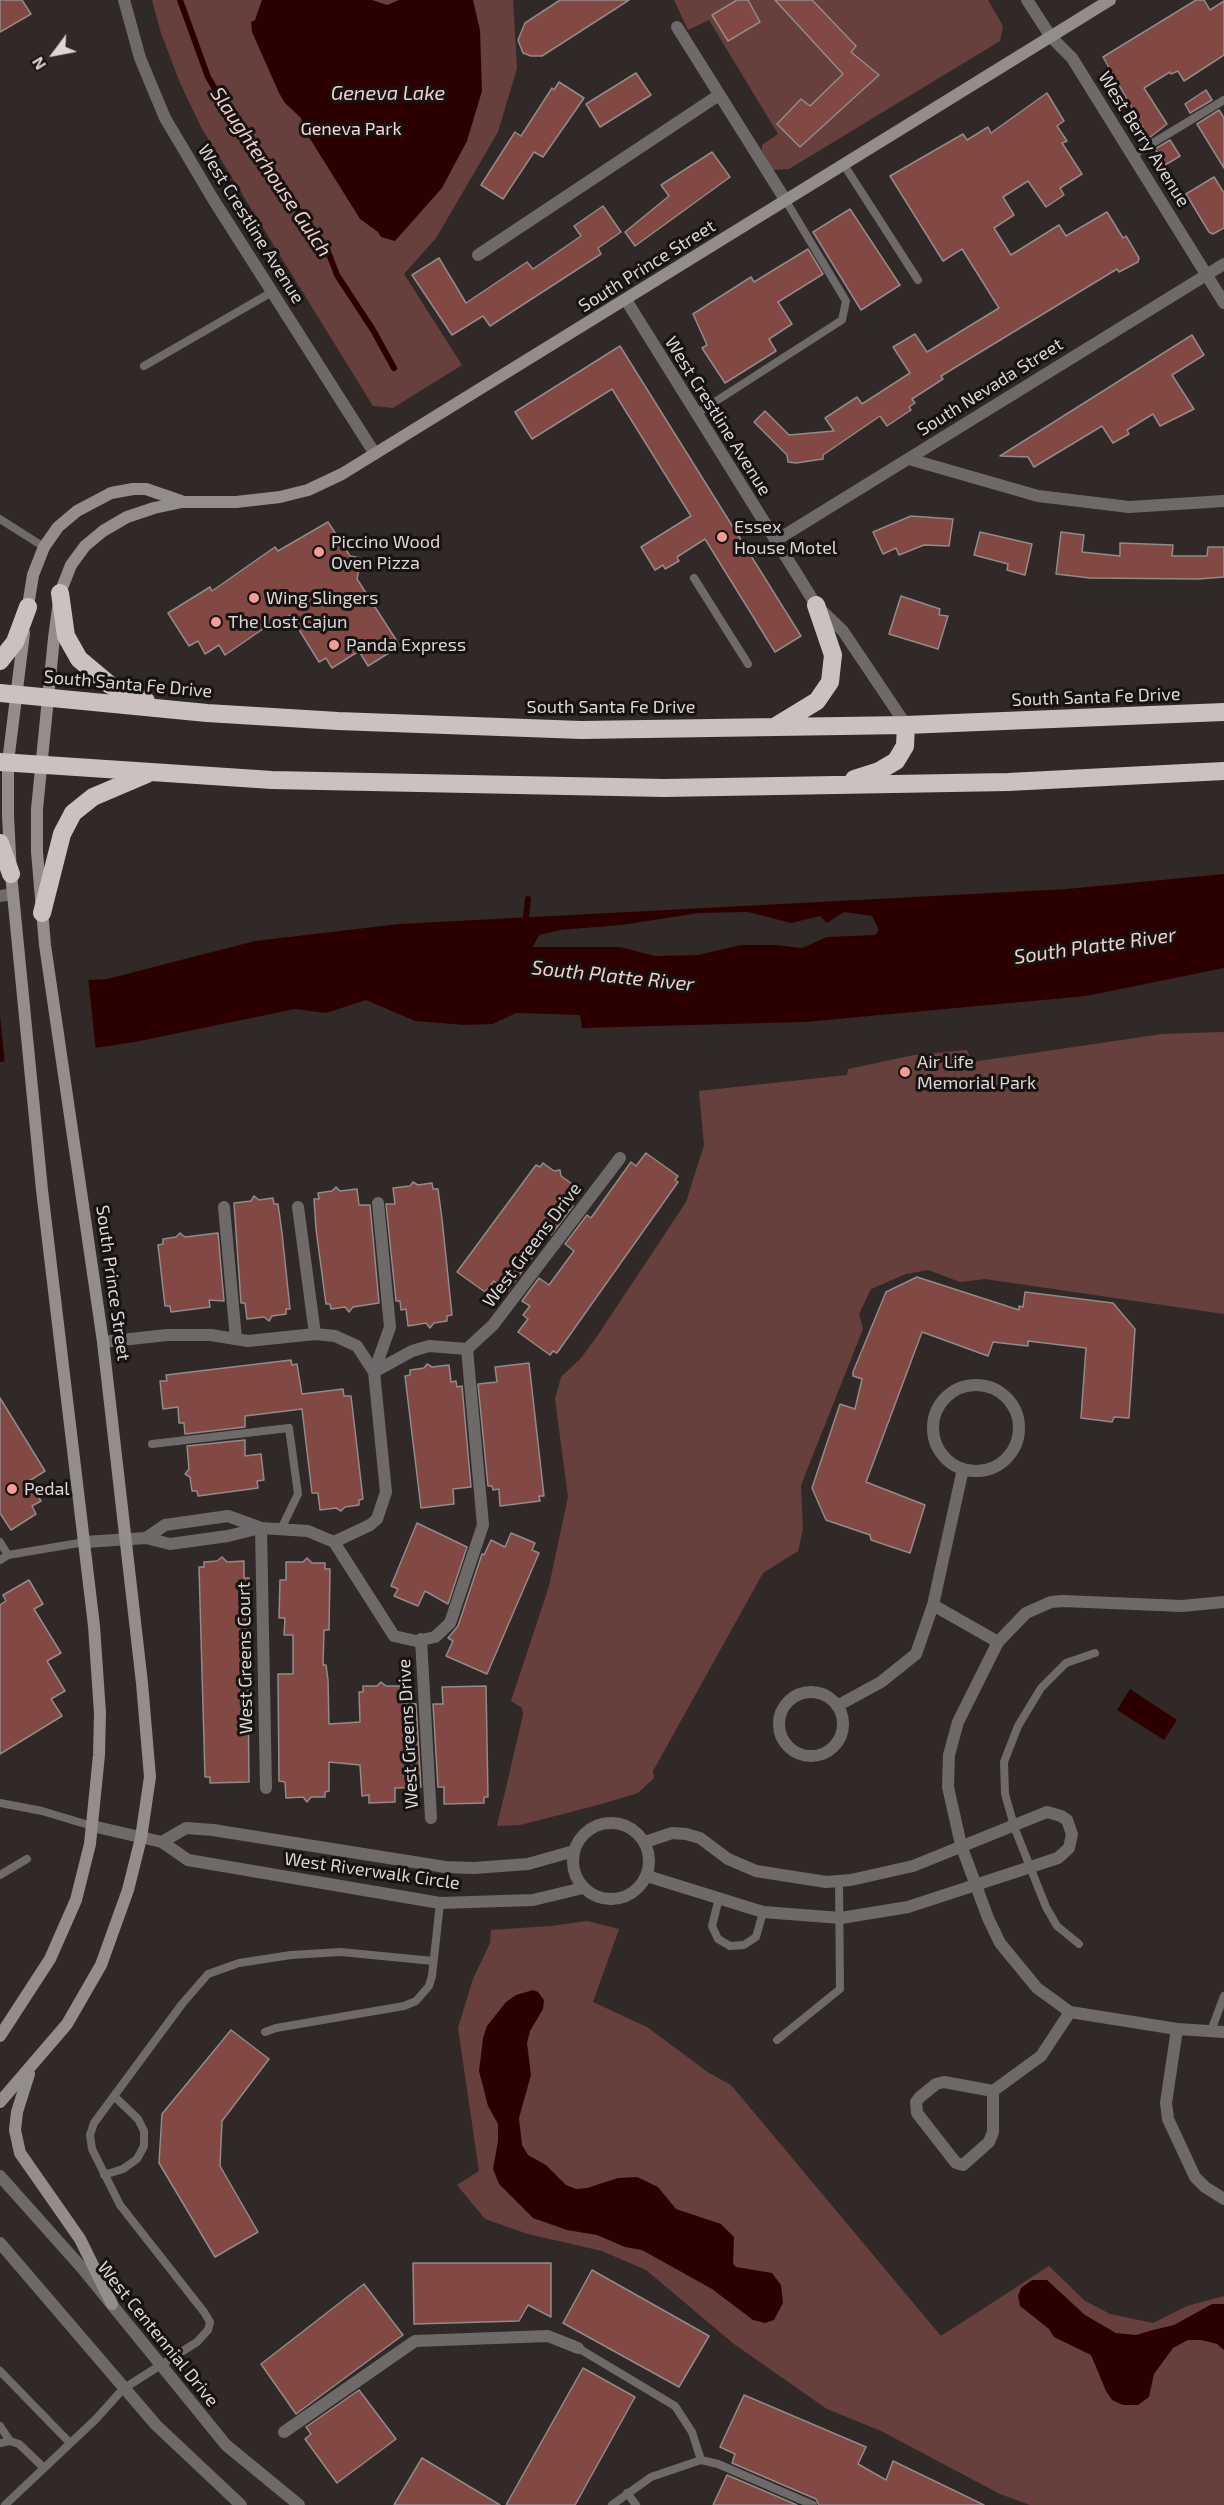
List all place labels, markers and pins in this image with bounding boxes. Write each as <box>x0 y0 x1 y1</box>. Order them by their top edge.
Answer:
place label: Essex House Motel <box>734 516 837 558</box>
marker: Essex House Motel <box>715 530 729 544</box>
place label: Piccino Wood Oven Pizza <box>331 531 440 574</box>
marker: Piccino Wood Oven Pizza <box>312 545 326 559</box>
place label: Wing Slingers <box>266 587 378 609</box>
marker: Wing Slingers <box>247 591 261 605</box>
place label: The Lost Cajun <box>228 611 347 633</box>
marker: The Lost Cajun <box>209 615 223 629</box>
place label: Panda Express <box>346 634 466 656</box>
marker: Panda Express <box>327 638 341 652</box>
place label: Air Life Memorial Park <box>917 1051 1036 1094</box>
marker: Air Life Memorial Park <box>898 1065 912 1079</box>
place label: Pedal <box>24 1478 70 1500</box>
marker: Pedal <box>5 1482 19 1496</box>

